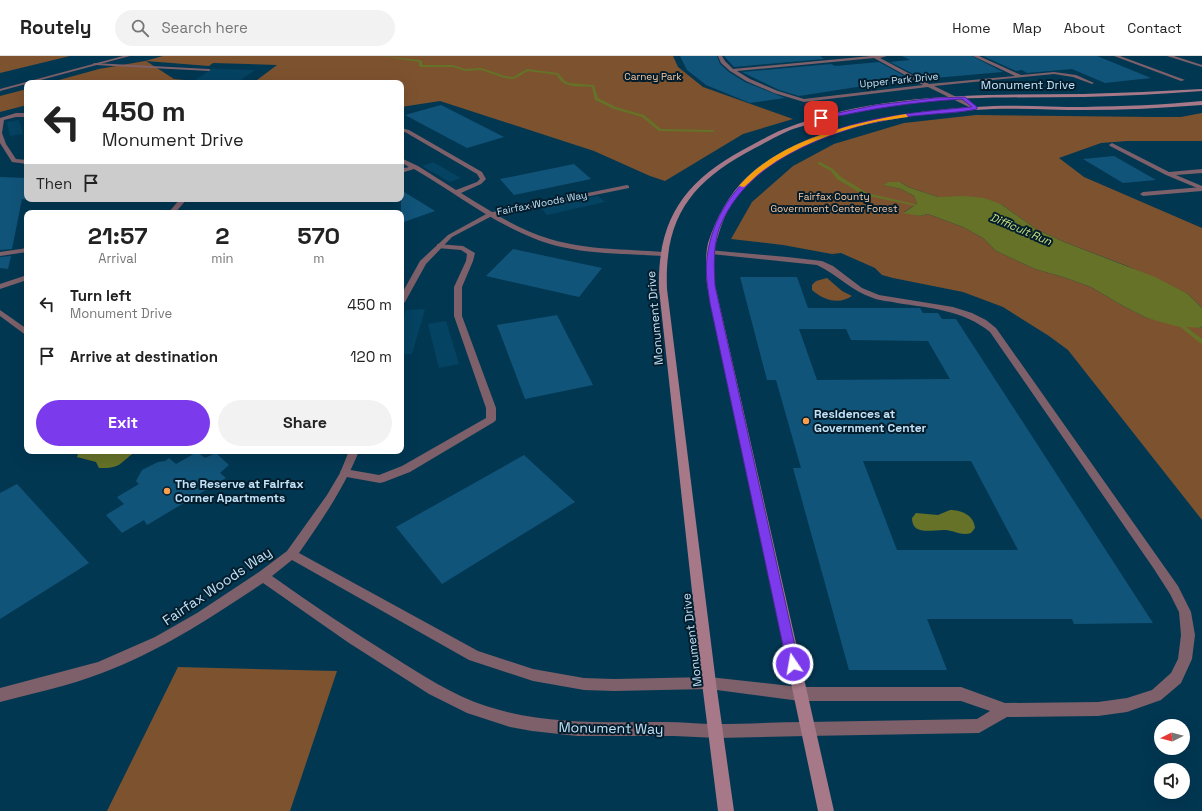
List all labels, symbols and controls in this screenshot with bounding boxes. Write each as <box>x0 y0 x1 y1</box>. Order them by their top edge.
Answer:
search box <box>115 10 395 46</box>
text: Routely <box>20 15 91 40</box>
icon: search <box>129 17 151 39</box>
text: Search here <box>161 18 248 37</box>
text: Home <box>952 19 990 37</box>
text: Map <box>1012 19 1042 37</box>
text: About <box>1064 19 1105 37</box>
text: Contact <box>1127 19 1182 37</box>
street label: Upper Park Drive <box>859 69 939 91</box>
park label: Carney Park <box>624 70 682 83</box>
street label: Monument Drive <box>981 77 1075 93</box>
text: 450 m <box>102 93 186 129</box>
icon: left <box>36 96 88 148</box>
pin <box>804 101 838 135</box>
icon: arrive <box>810 107 832 129</box>
text: Monument Drive <box>102 128 244 151</box>
icon: arrive <box>80 172 102 194</box>
text: Then <box>36 174 72 193</box>
street label: Fairfax Woods Way <box>496 188 588 218</box>
park label: Fairfax County Government Center Forest <box>770 190 898 215</box>
water label: Difficult Run <box>988 210 1054 248</box>
text: 21:57 <box>88 220 147 251</box>
text: 2 <box>215 220 230 251</box>
text: 570 <box>297 220 340 251</box>
text: Arrival <box>98 250 137 267</box>
text: min <box>211 250 234 267</box>
text: m <box>313 250 324 267</box>
street label: Monument Drive <box>643 270 667 366</box>
text: Turn left <box>70 286 132 305</box>
icon: left <box>36 293 58 315</box>
text: 450 m <box>347 295 392 314</box>
text: Monument Drive <box>70 305 172 322</box>
icon: arrive <box>36 345 58 367</box>
text: Arrive at destination <box>70 347 218 366</box>
text: 120 m <box>350 347 392 366</box>
button: Exit <box>36 400 210 446</box>
button: Share <box>218 400 392 446</box>
place label: Residences at Government Center <box>814 406 927 436</box>
marker: Residences at Government Center <box>801 416 811 426</box>
place label: The Reserve at Fairfax Corner Apartments <box>175 476 304 506</box>
marker: The Reserve at Fairfax Corner Apartments <box>162 486 172 496</box>
street label: Fairfax Woods Way <box>159 543 275 629</box>
street label: Monument Drive <box>678 592 706 688</box>
position arrow <box>772 643 814 685</box>
street label: Monument Way <box>558 718 664 738</box>
north arrow <box>1154 719 1190 755</box>
map controls <box>1154 719 1190 799</box>
button: sound <box>1154 763 1190 799</box>

